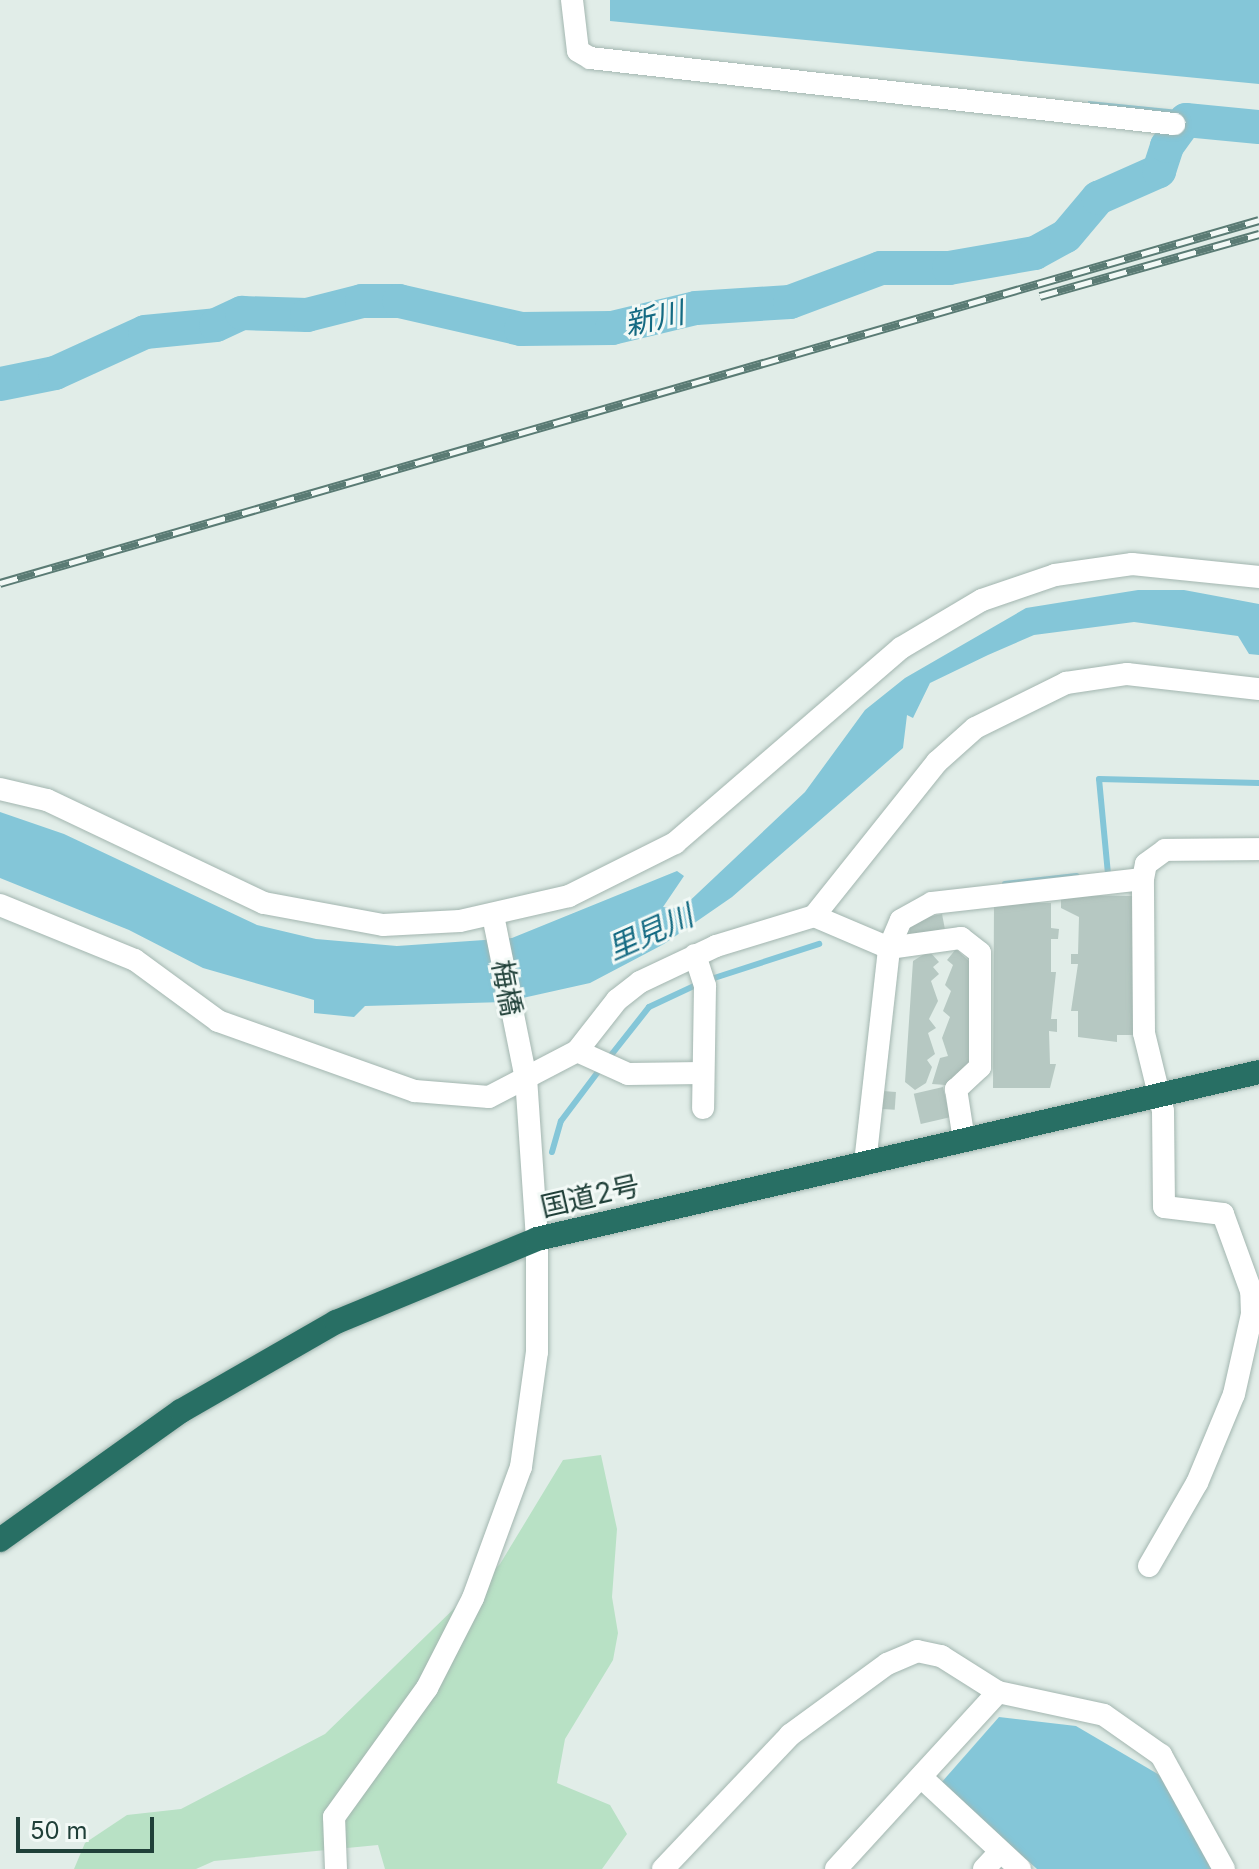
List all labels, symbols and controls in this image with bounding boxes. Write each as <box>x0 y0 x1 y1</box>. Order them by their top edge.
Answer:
water label: 新川 <box>621 294 687 342</box>
water label: 里見川 <box>602 897 698 967</box>
street label: 梅橋 <box>485 957 529 1019</box>
street label: 国道2号 <box>537 1168 643 1224</box>
scale bar <box>20 1801 158 1851</box>
text: 50 m <box>30 1816 88 1845</box>

